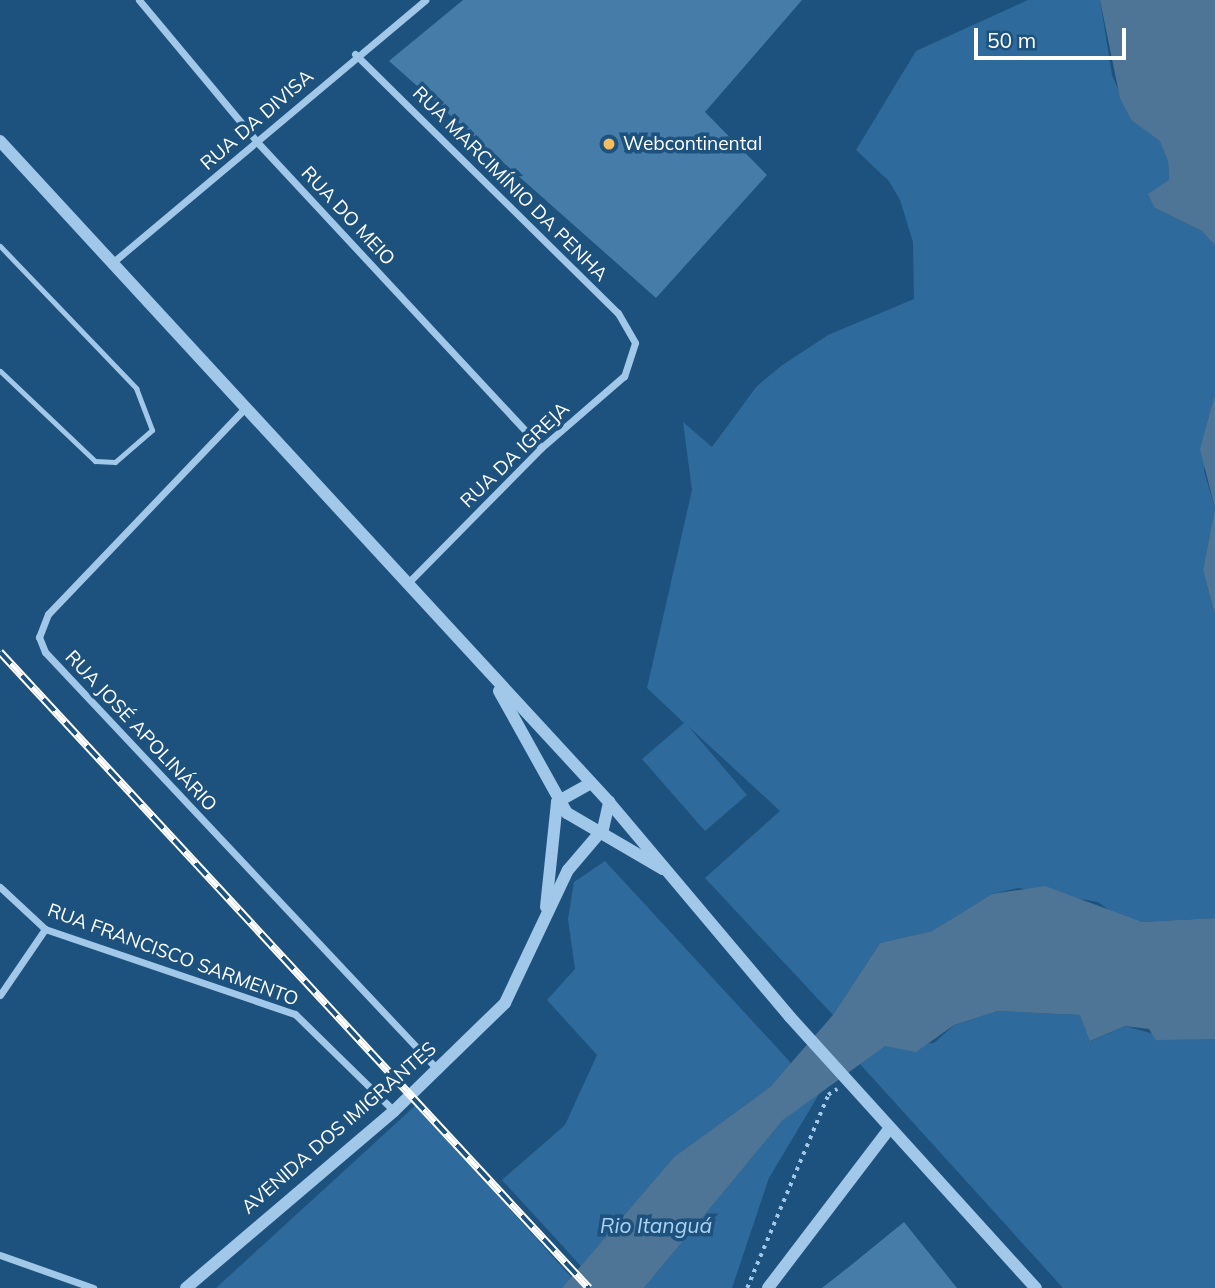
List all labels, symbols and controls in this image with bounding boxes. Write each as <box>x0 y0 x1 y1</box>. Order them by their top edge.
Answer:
scale bar <box>977 14 1129 58</box>
text: 50 m <box>987 27 1036 53</box>
street label: RUA DA DIVISA <box>196 65 318 175</box>
street label: RUA MARCIMÍNIO DA PENHA <box>408 82 612 286</box>
place label: Webcontinental <box>623 133 762 155</box>
marker: Webcontinental <box>601 136 617 152</box>
street label: RUA DO MEIO <box>296 162 400 270</box>
street label: RUA DA IGREJA <box>456 397 574 513</box>
street label: RUA JOSÉ APOLINÁRIO <box>60 646 222 816</box>
street label: RUA FRANCISCO SARMENTO <box>44 899 302 1011</box>
street label: AVENIDA DOS IMIGRANTES <box>237 1037 441 1219</box>
water label: Rio Itanguá <box>600 1212 712 1238</box>

